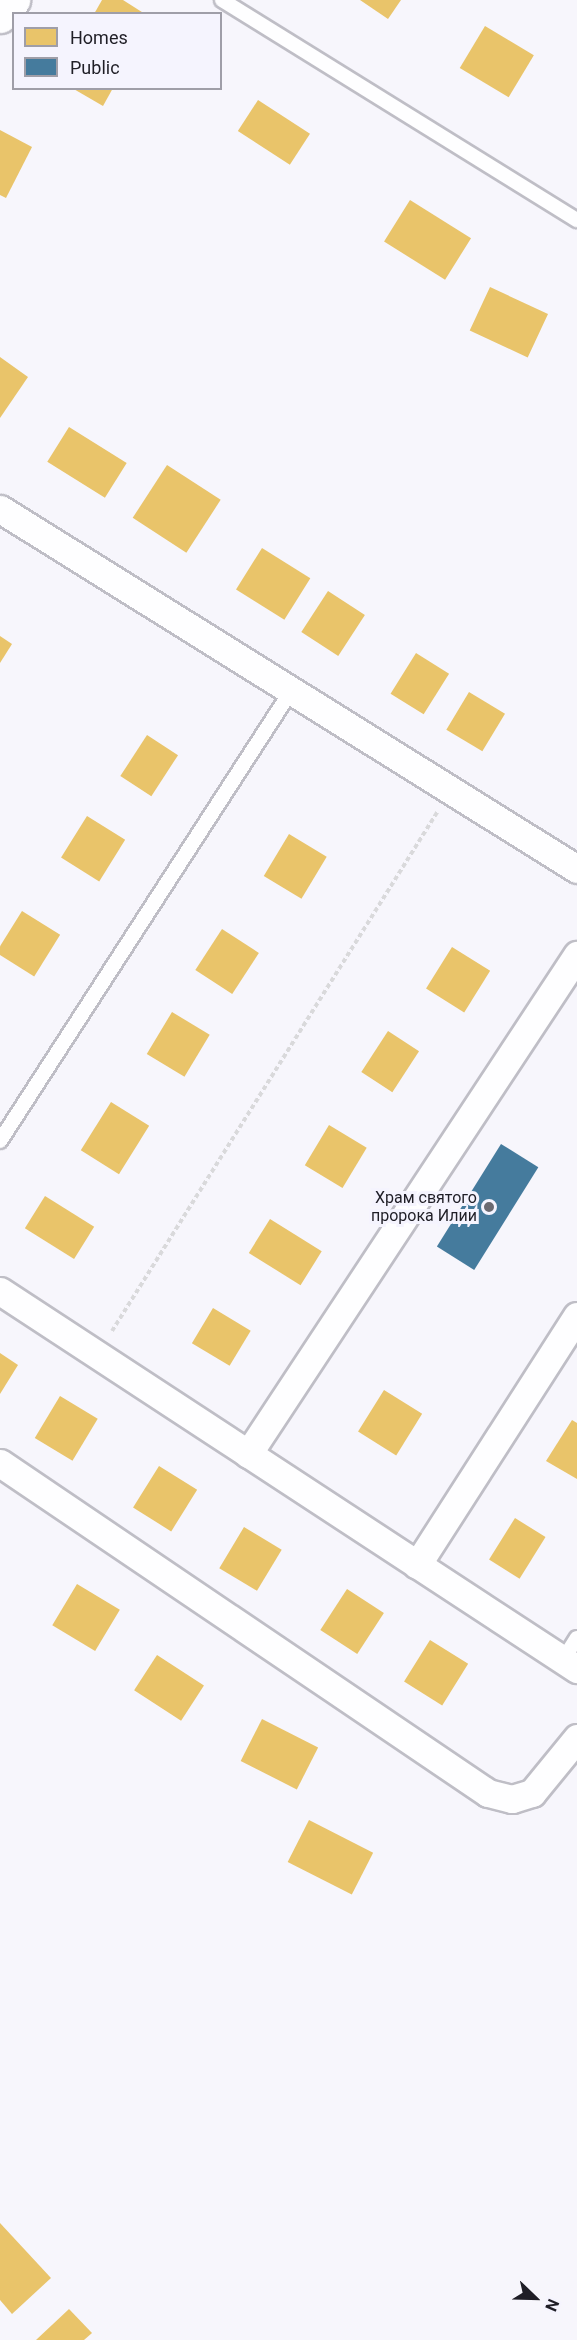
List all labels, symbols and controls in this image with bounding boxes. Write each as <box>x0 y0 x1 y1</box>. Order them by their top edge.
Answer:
legend <box>12 12 222 90</box>
text: Homes <box>70 27 128 48</box>
text: Public <box>70 57 120 78</box>
place label: Храм святого пророка Илии <box>371 1188 477 1226</box>
marker: Храм святого пророка Илии <box>482 1200 496 1214</box>
north arrow <box>505 2268 565 2328</box>
text: N <box>541 2296 563 2314</box>

